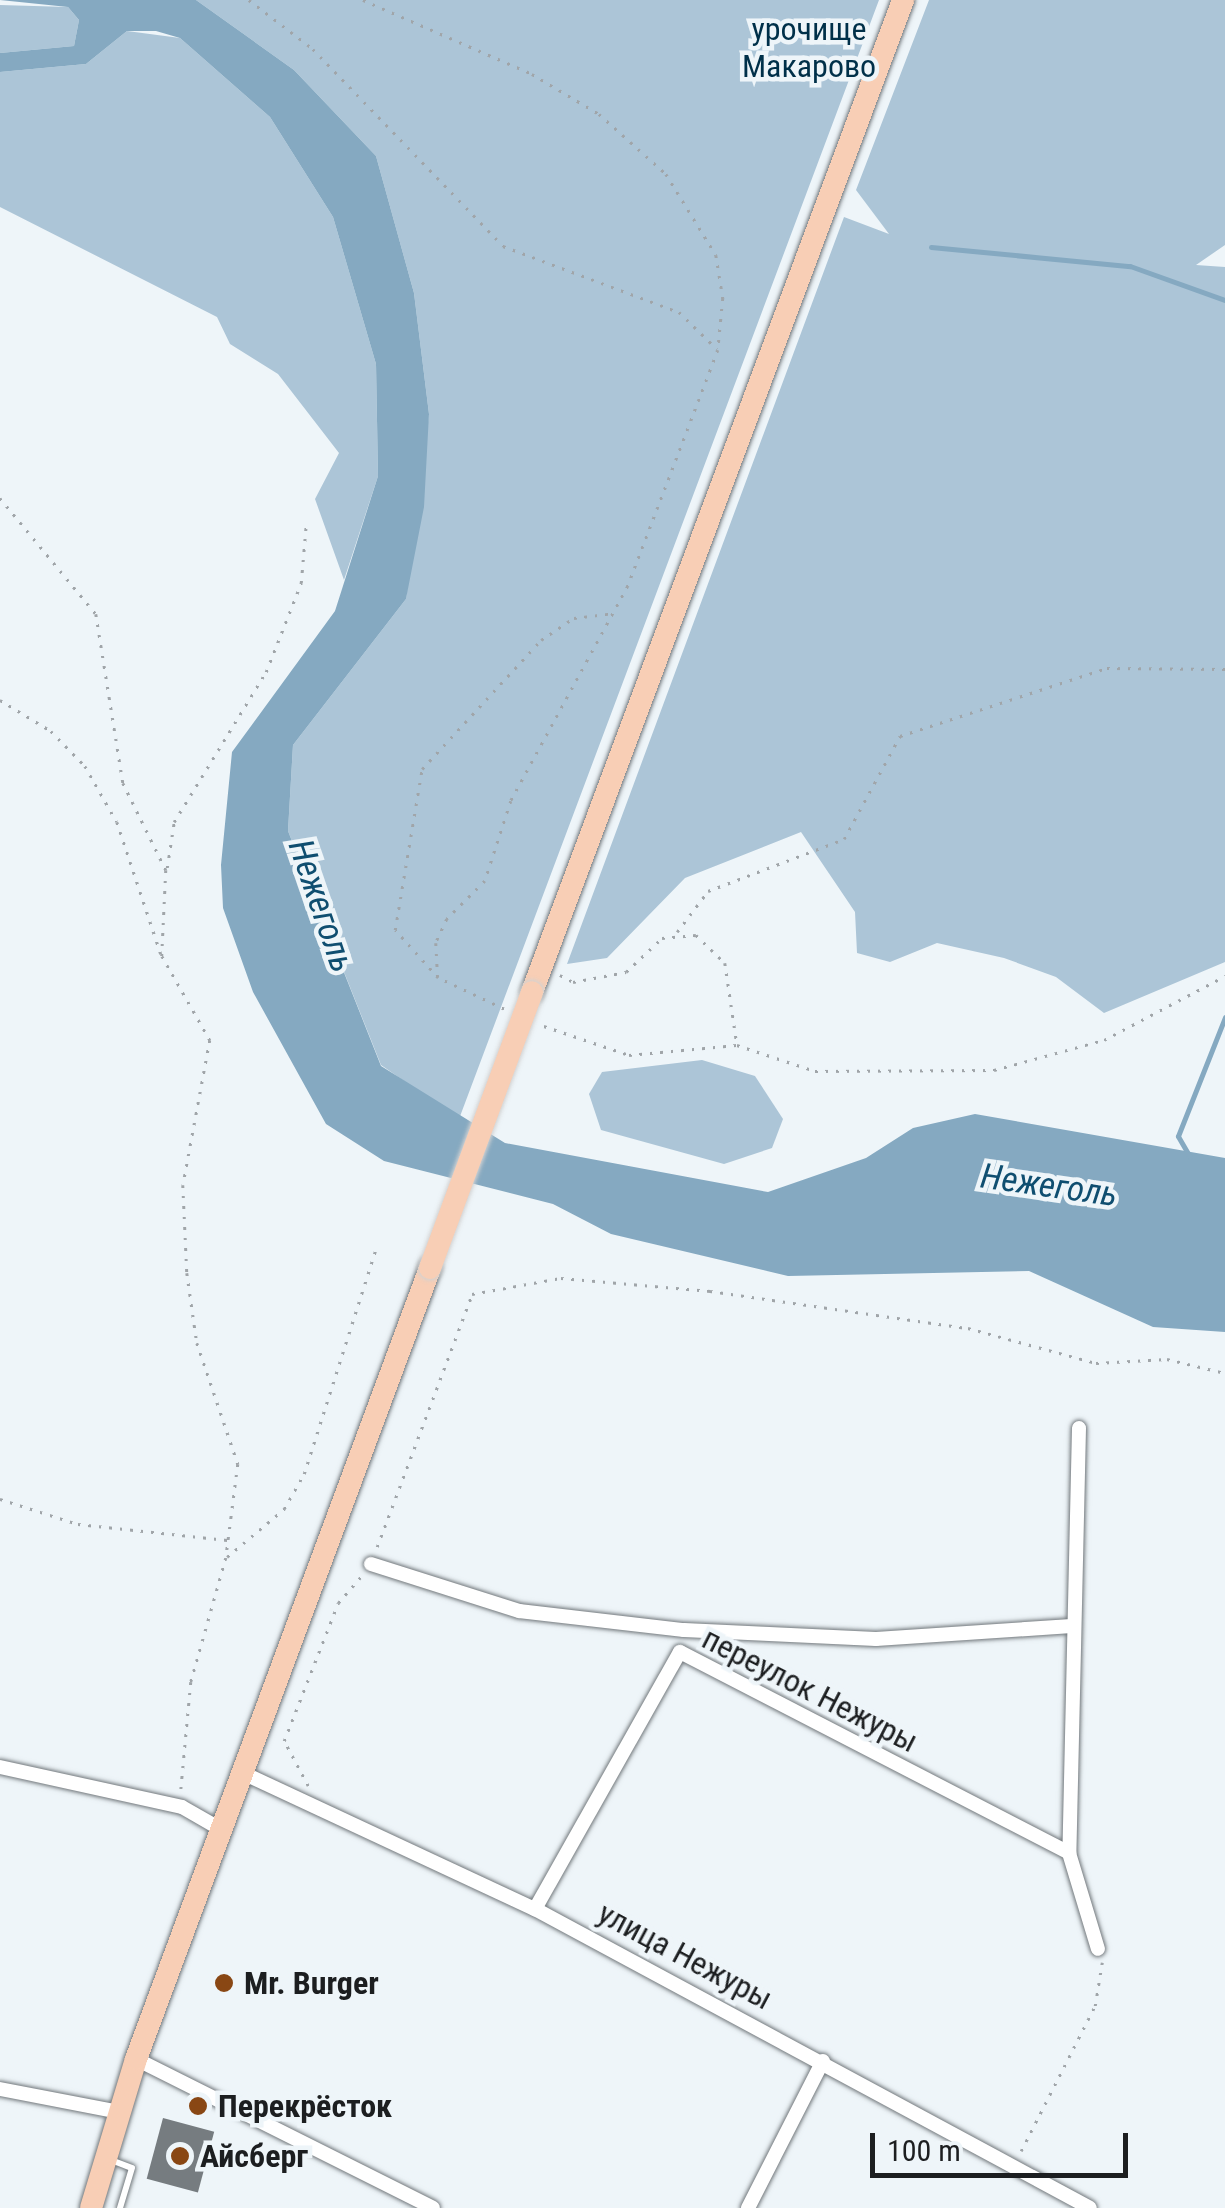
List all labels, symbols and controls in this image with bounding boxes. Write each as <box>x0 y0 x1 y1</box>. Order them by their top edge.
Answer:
park label: урочище Макарово <box>742 11 876 86</box>
water label: Нежеголь <box>279 834 363 978</box>
water label: Нежеголь <box>978 1156 1120 1216</box>
street label: переулок Нежуры <box>696 1619 924 1761</box>
street label: улица Нежуры <box>591 1894 779 2018</box>
place label: Mr. Burger <box>244 1964 379 2002</box>
marker: Mr. Burger <box>213 1972 235 1994</box>
place label: Перекрёсток <box>218 2087 392 2125</box>
marker: Перекрёсток <box>187 2095 209 2117</box>
scale bar <box>875 2113 1132 2175</box>
text: 100 m <box>887 2133 961 2168</box>
place label: Айсберг <box>200 2137 308 2175</box>
marker: Айсберг <box>169 2145 191 2167</box>

